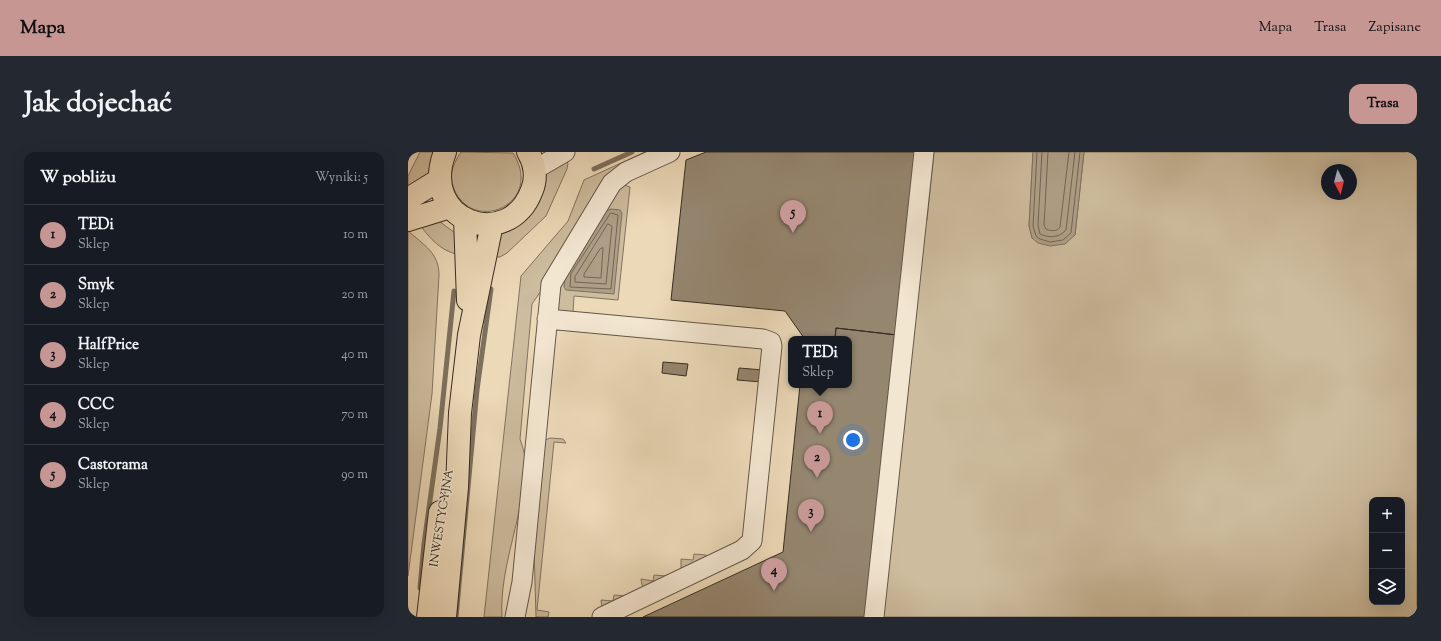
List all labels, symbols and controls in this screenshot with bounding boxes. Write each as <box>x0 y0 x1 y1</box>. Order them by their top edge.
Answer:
text: Mapa <box>20 15 65 42</box>
text: Mapa <box>1259 18 1292 38</box>
text: Trasa <box>1314 18 1346 38</box>
text: Zapisane <box>1368 18 1421 38</box>
text: Jak dojechać <box>24 84 172 124</box>
button: Trasa <box>1349 84 1417 124</box>
north arrow <box>1321 164 1357 200</box>
text: W pobliżu <box>40 166 116 190</box>
text: Wyniki: 5 <box>315 169 368 187</box>
pin: 5 <box>780 200 806 233</box>
text: TEDi <box>78 215 114 236</box>
text: 1 <box>51 226 55 244</box>
text: 10 m <box>343 226 368 244</box>
text: Sklep <box>78 236 110 254</box>
text: Smyk <box>78 275 114 296</box>
text: 2 <box>50 286 56 304</box>
text: 20 m <box>342 286 368 304</box>
text: Sklep <box>78 296 110 314</box>
text: HalfPrice <box>78 335 139 356</box>
popup <box>788 336 852 388</box>
text: TEDi <box>802 343 838 364</box>
text: 3 <box>50 346 56 364</box>
text: 40 m <box>341 346 368 364</box>
text: Sklep <box>78 356 110 374</box>
text: Sklep <box>802 364 834 382</box>
text: CCC <box>78 395 114 416</box>
pin: 1 <box>807 401 833 434</box>
text: 4 <box>50 406 56 424</box>
text: 70 m <box>341 406 368 424</box>
text: Sklep <box>78 416 110 434</box>
your location <box>843 430 863 450</box>
pin: 2 <box>804 445 830 478</box>
text: Castorama <box>78 455 148 476</box>
text: 5 <box>51 466 55 484</box>
text: 90 m <box>341 466 368 484</box>
street label: INWESTYCYJNA <box>425 468 459 568</box>
text: Sklep <box>78 476 110 494</box>
map controls <box>1369 497 1405 605</box>
button: + <box>1369 497 1405 533</box>
pin: 3 <box>798 499 824 532</box>
button: − <box>1369 533 1405 569</box>
pin: 4 <box>761 558 787 591</box>
button: layers <box>1369 569 1405 605</box>

